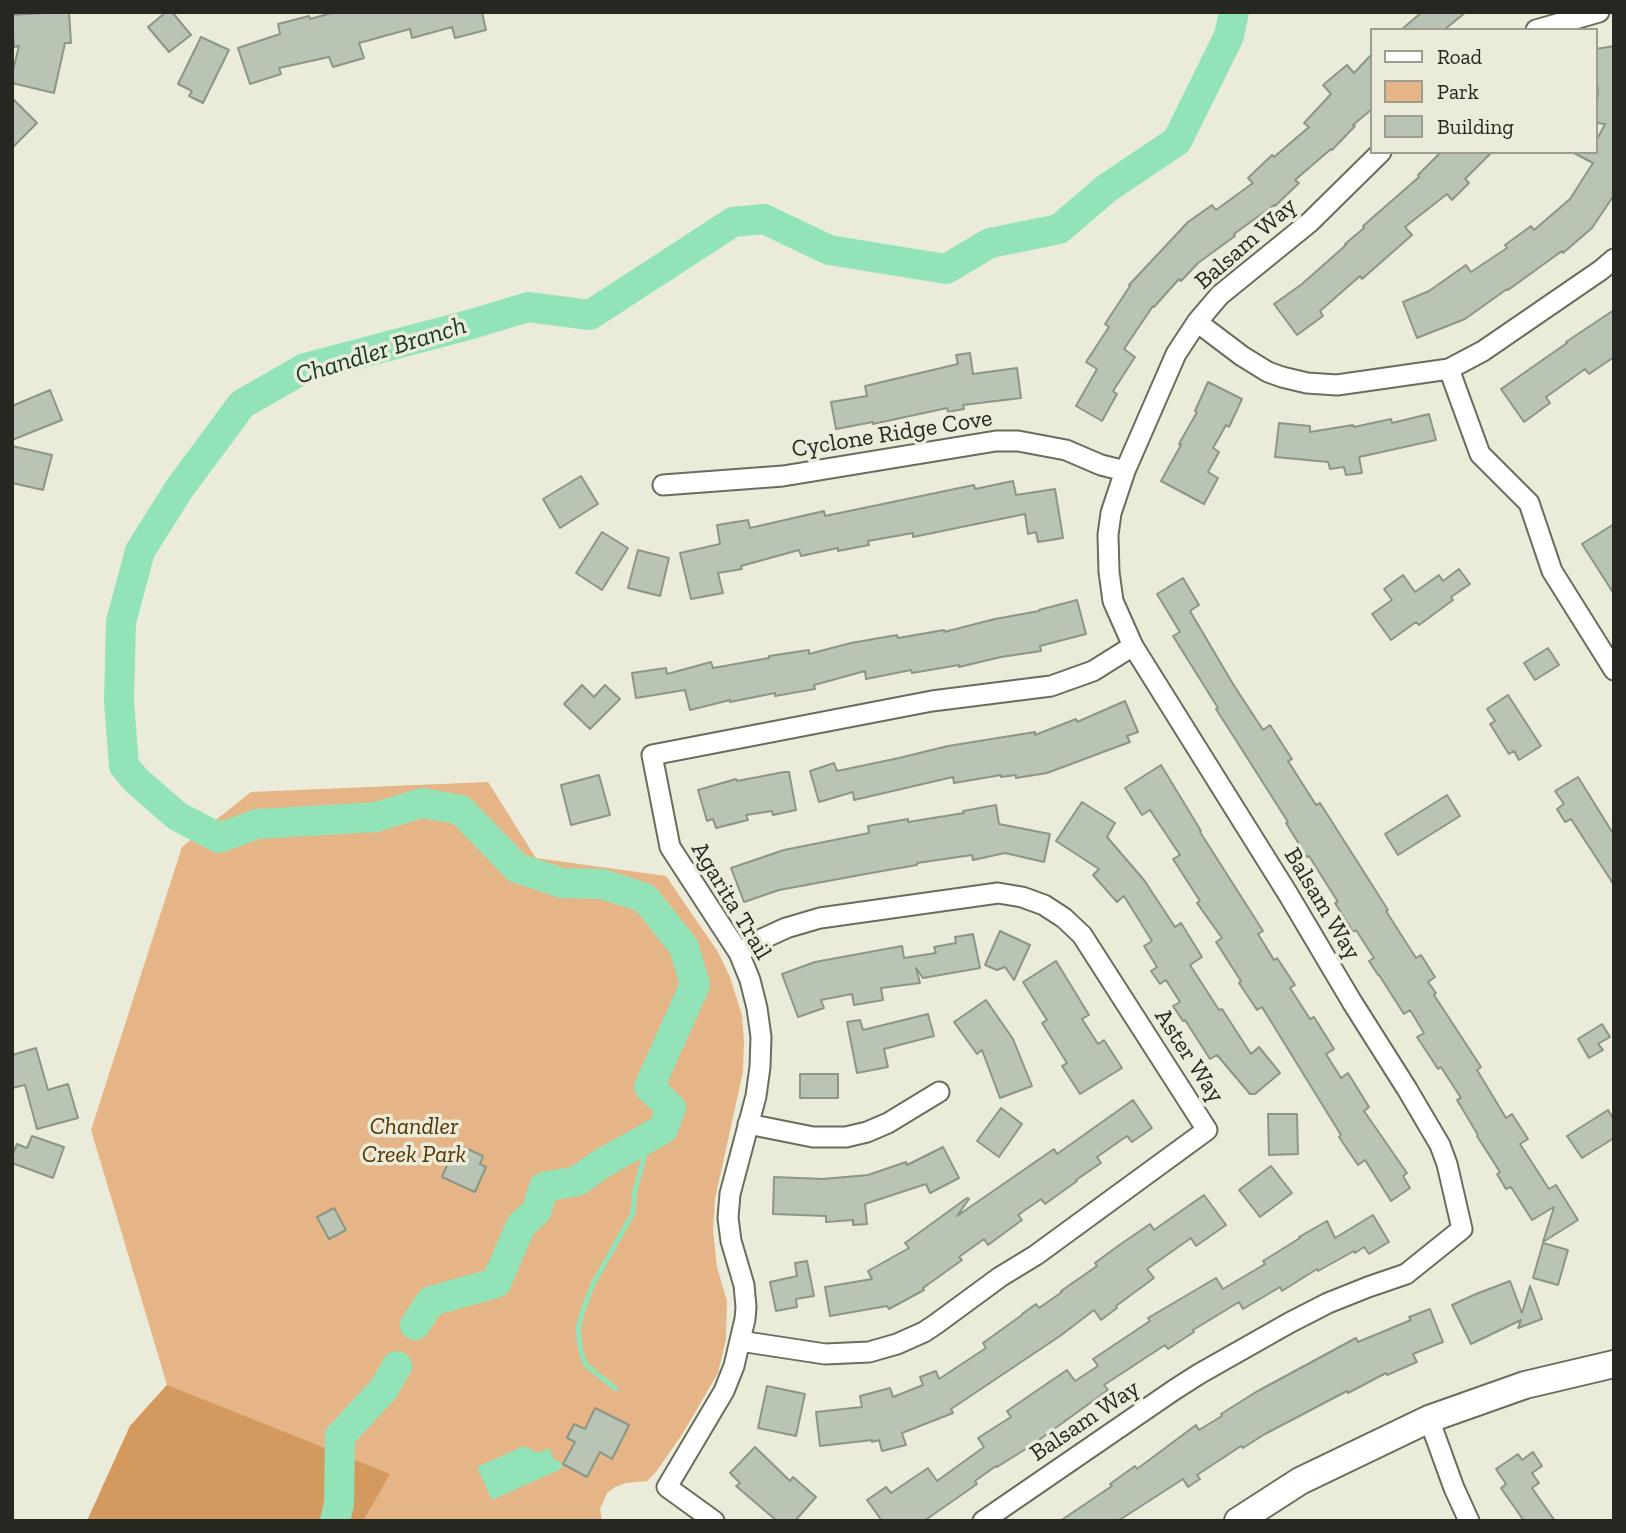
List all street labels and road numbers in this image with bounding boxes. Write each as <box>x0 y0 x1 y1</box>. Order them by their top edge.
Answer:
street label: Balsam Way <box>1189 192 1303 296</box>
street label: Cyclone Ridge Cove <box>790 404 994 464</box>
street label: Agarita Trail <box>685 837 777 965</box>
street label: Balsam Way <box>1277 843 1367 965</box>
street label: Aster Way <box>1148 1004 1230 1108</box>
street label: Balsam Way <box>1025 1374 1145 1468</box>

